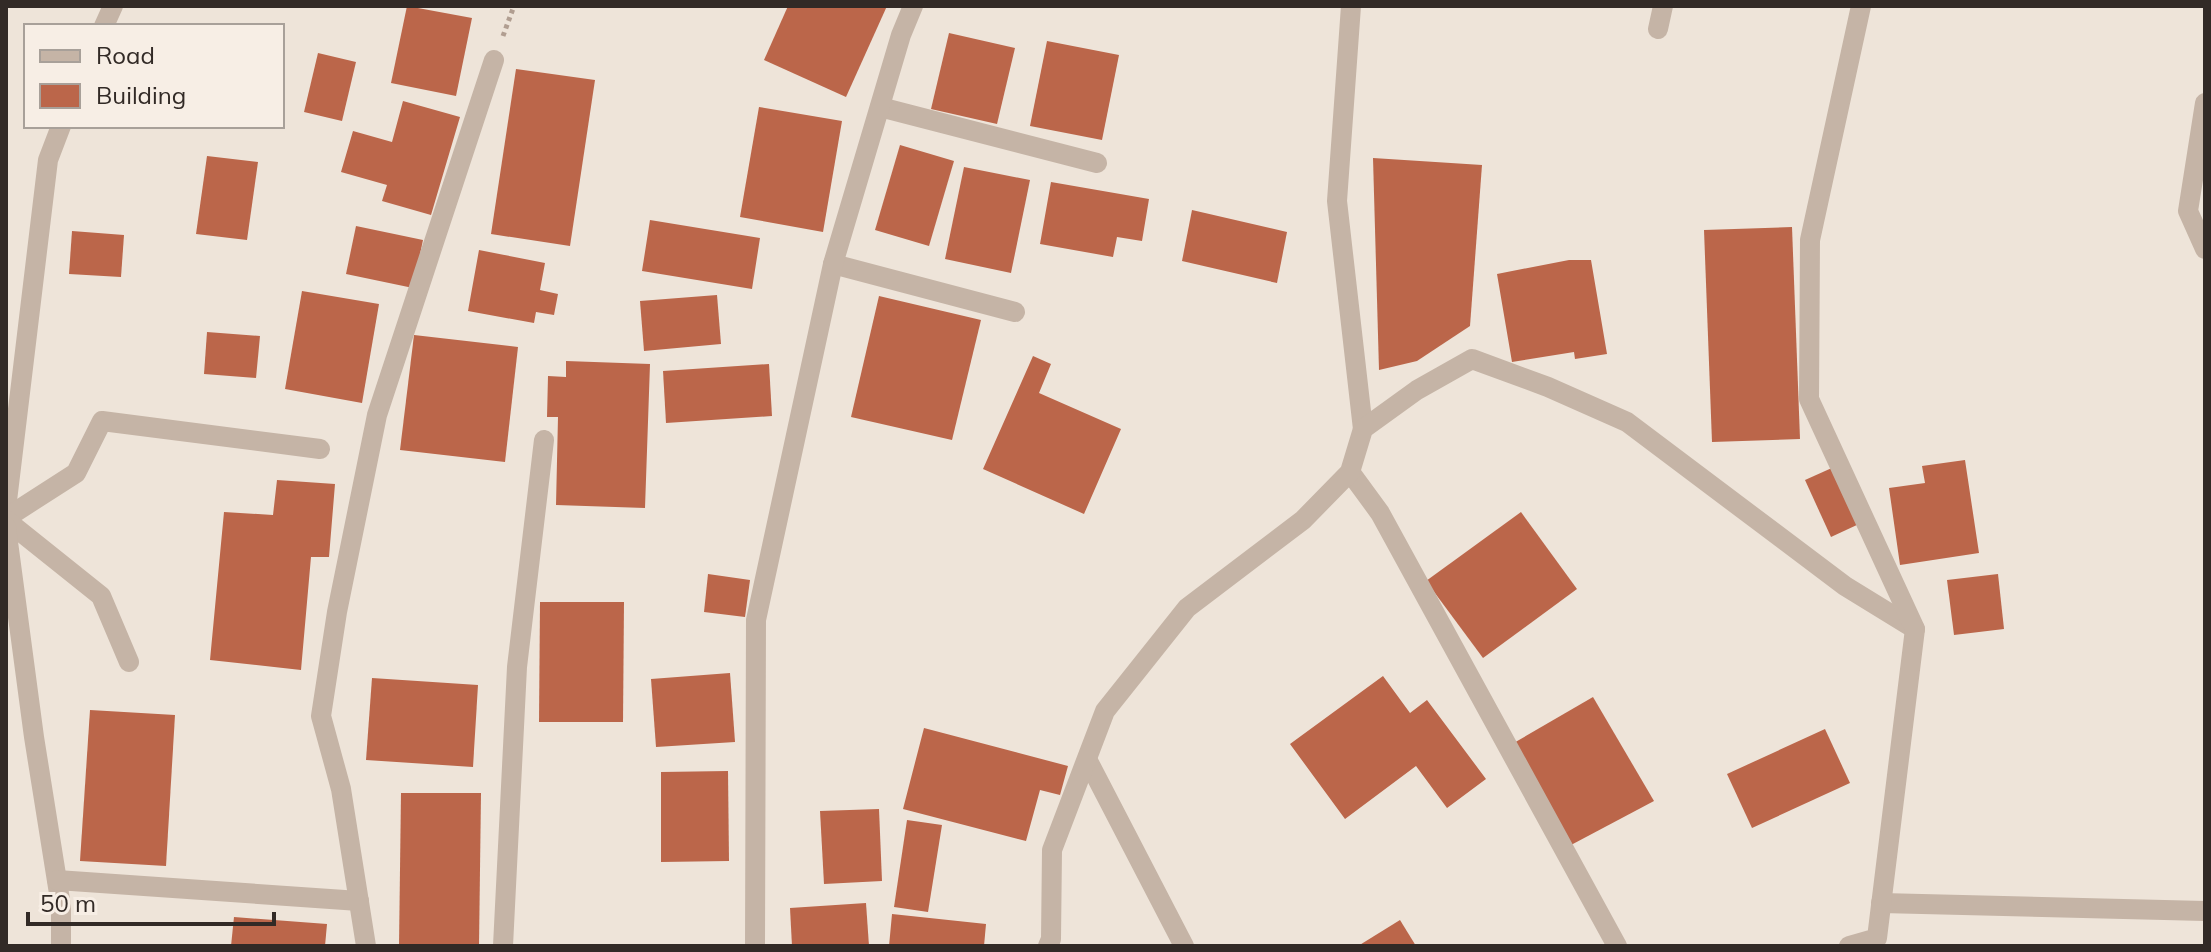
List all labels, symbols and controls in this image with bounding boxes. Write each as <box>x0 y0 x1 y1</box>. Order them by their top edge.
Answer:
legend <box>24 24 284 128</box>
text: Road <box>96 40 155 70</box>
text: Building <box>96 80 186 110</box>
scale bar <box>28 876 274 926</box>
text: 50 m <box>40 888 96 918</box>

